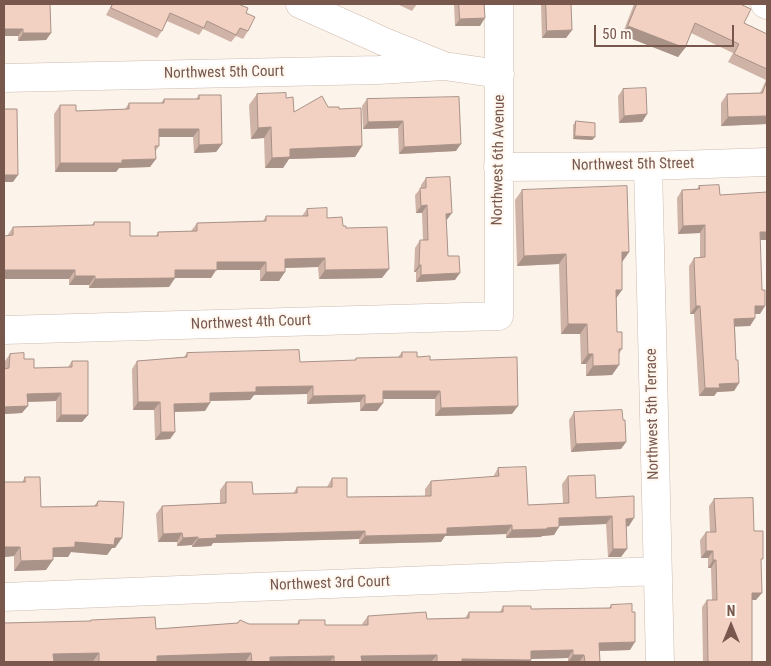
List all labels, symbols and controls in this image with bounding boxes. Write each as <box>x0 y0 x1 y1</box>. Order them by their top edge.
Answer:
scale bar <box>596 15 736 47</box>
text: 50 m <box>602 25 632 43</box>
street label: Northwest 5th Court <box>164 63 284 83</box>
street label: Northwest 6th Avenue <box>489 95 509 225</box>
street label: Northwest 5th Street <box>572 155 694 175</box>
street label: Northwest 4th Court <box>191 312 311 334</box>
street label: Northwest 5th Terrace <box>643 348 663 480</box>
street label: Northwest 3rd Court <box>270 573 390 595</box>
north arrow <box>706 601 756 651</box>
text: N <box>727 603 735 619</box>

